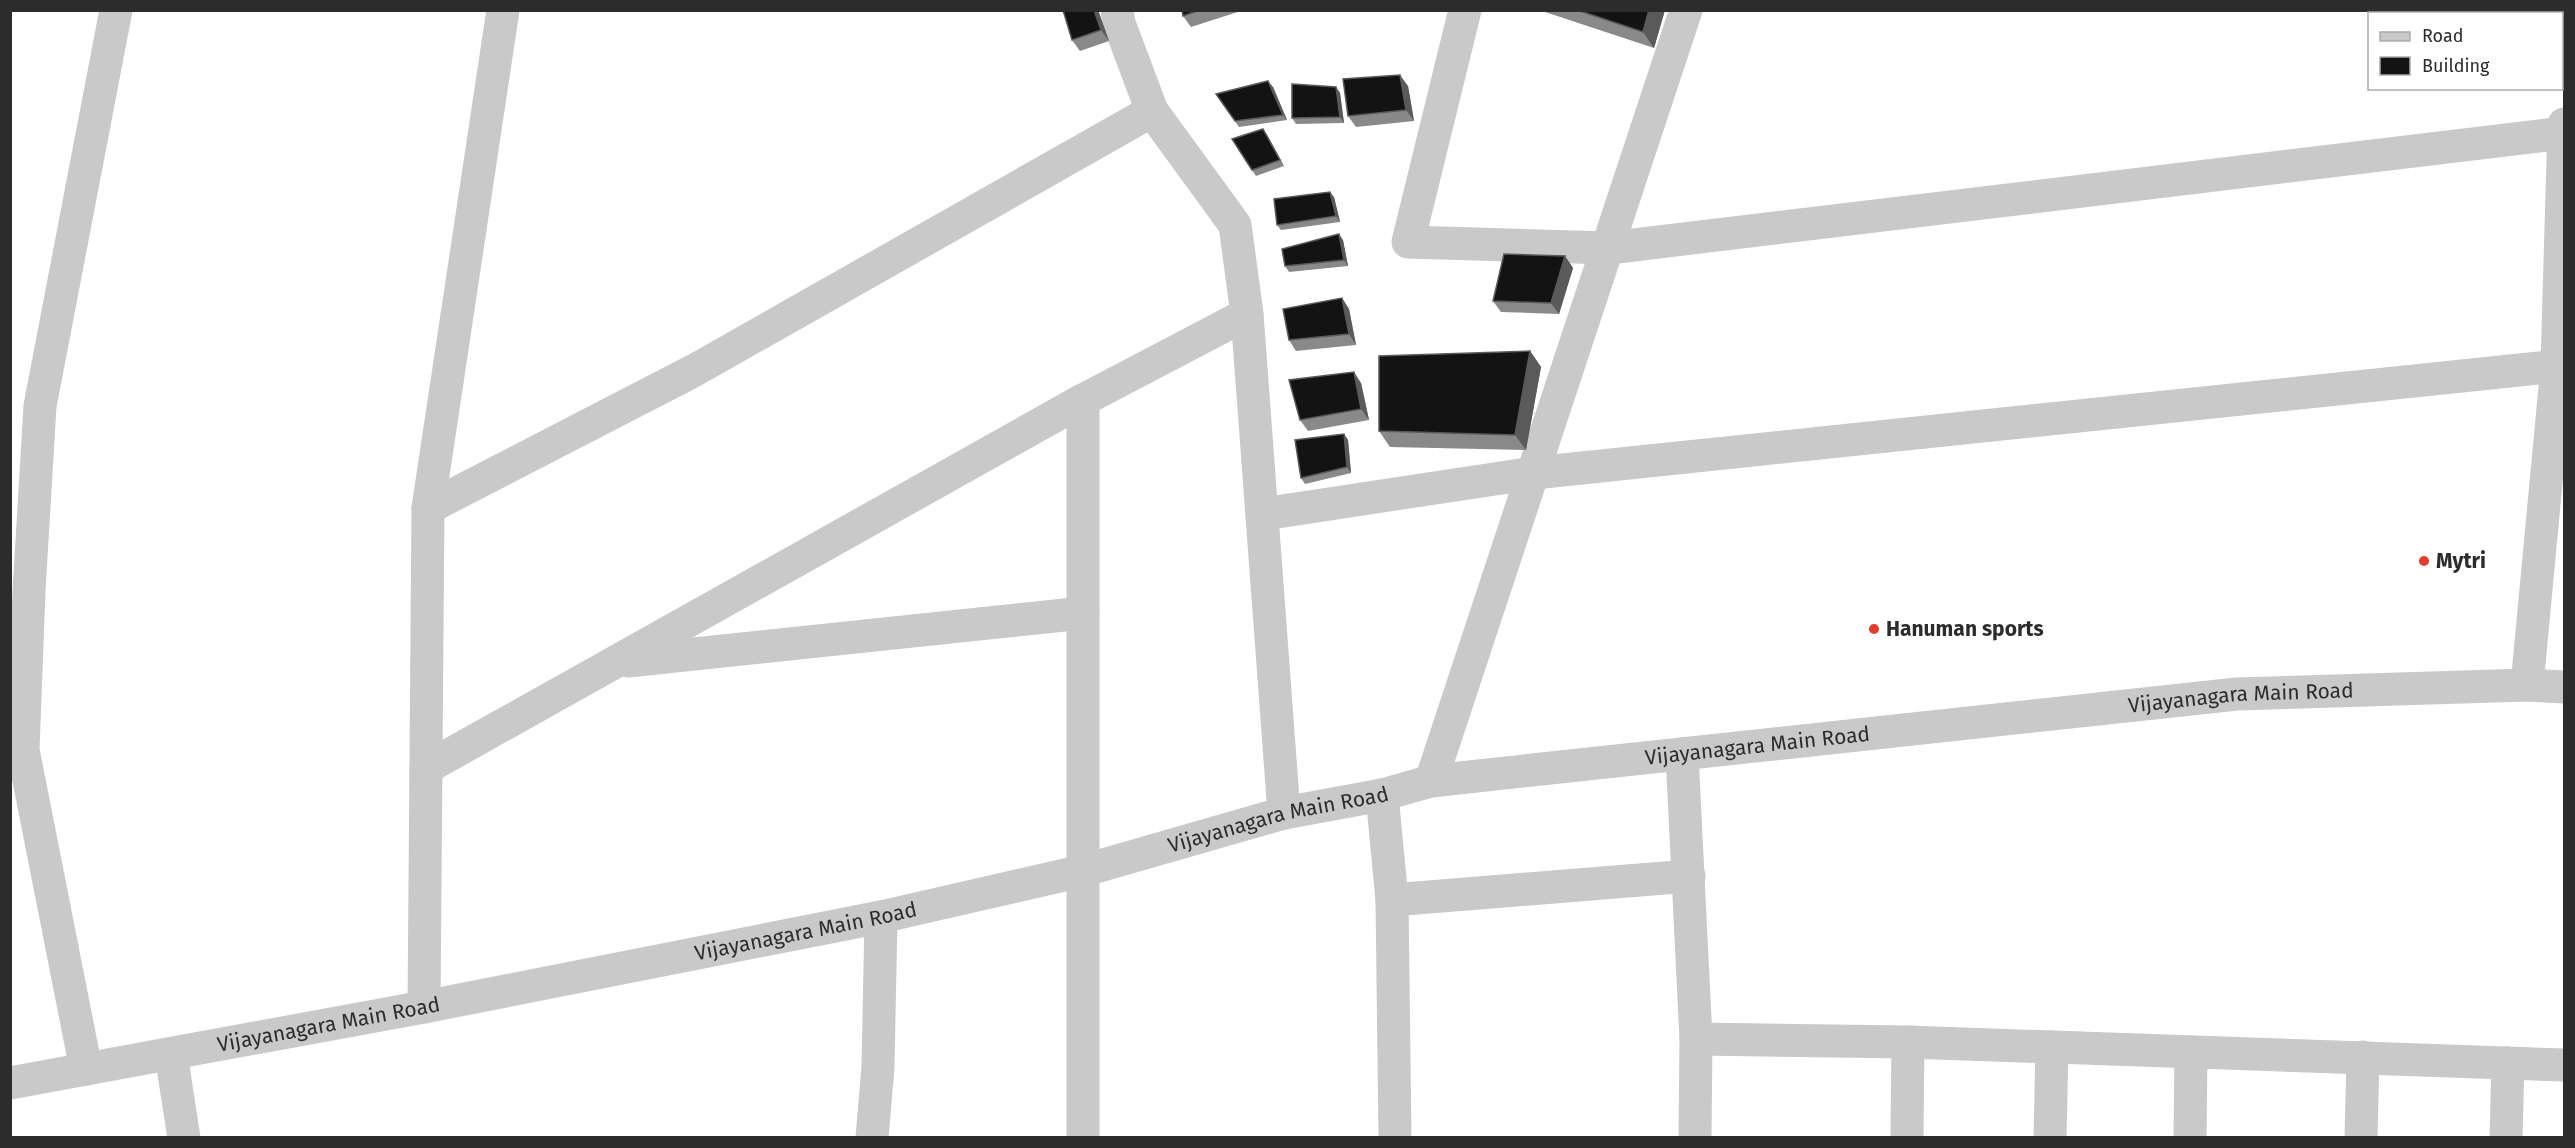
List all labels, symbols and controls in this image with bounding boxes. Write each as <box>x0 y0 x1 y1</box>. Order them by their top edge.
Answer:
legend <box>2368 12 2563 90</box>
text: Road <box>2422 25 2464 47</box>
text: Building <box>2422 55 2490 77</box>
place label: Mytri <box>2436 548 2486 574</box>
marker: Mytri <box>2417 554 2431 568</box>
place label: Hanuman sports <box>1886 616 2044 642</box>
marker: Hanuman sports <box>1867 622 1881 636</box>
street label: Vijayanagara Main Road <box>2127 677 2354 719</box>
street label: Vijayanagara Main Road <box>1644 721 1871 771</box>
street label: Vijayanagara Main Road <box>1165 781 1392 859</box>
street label: Vijayanagara Main Road <box>692 896 919 966</box>
street label: Vijayanagara Main Road <box>215 991 442 1058</box>

